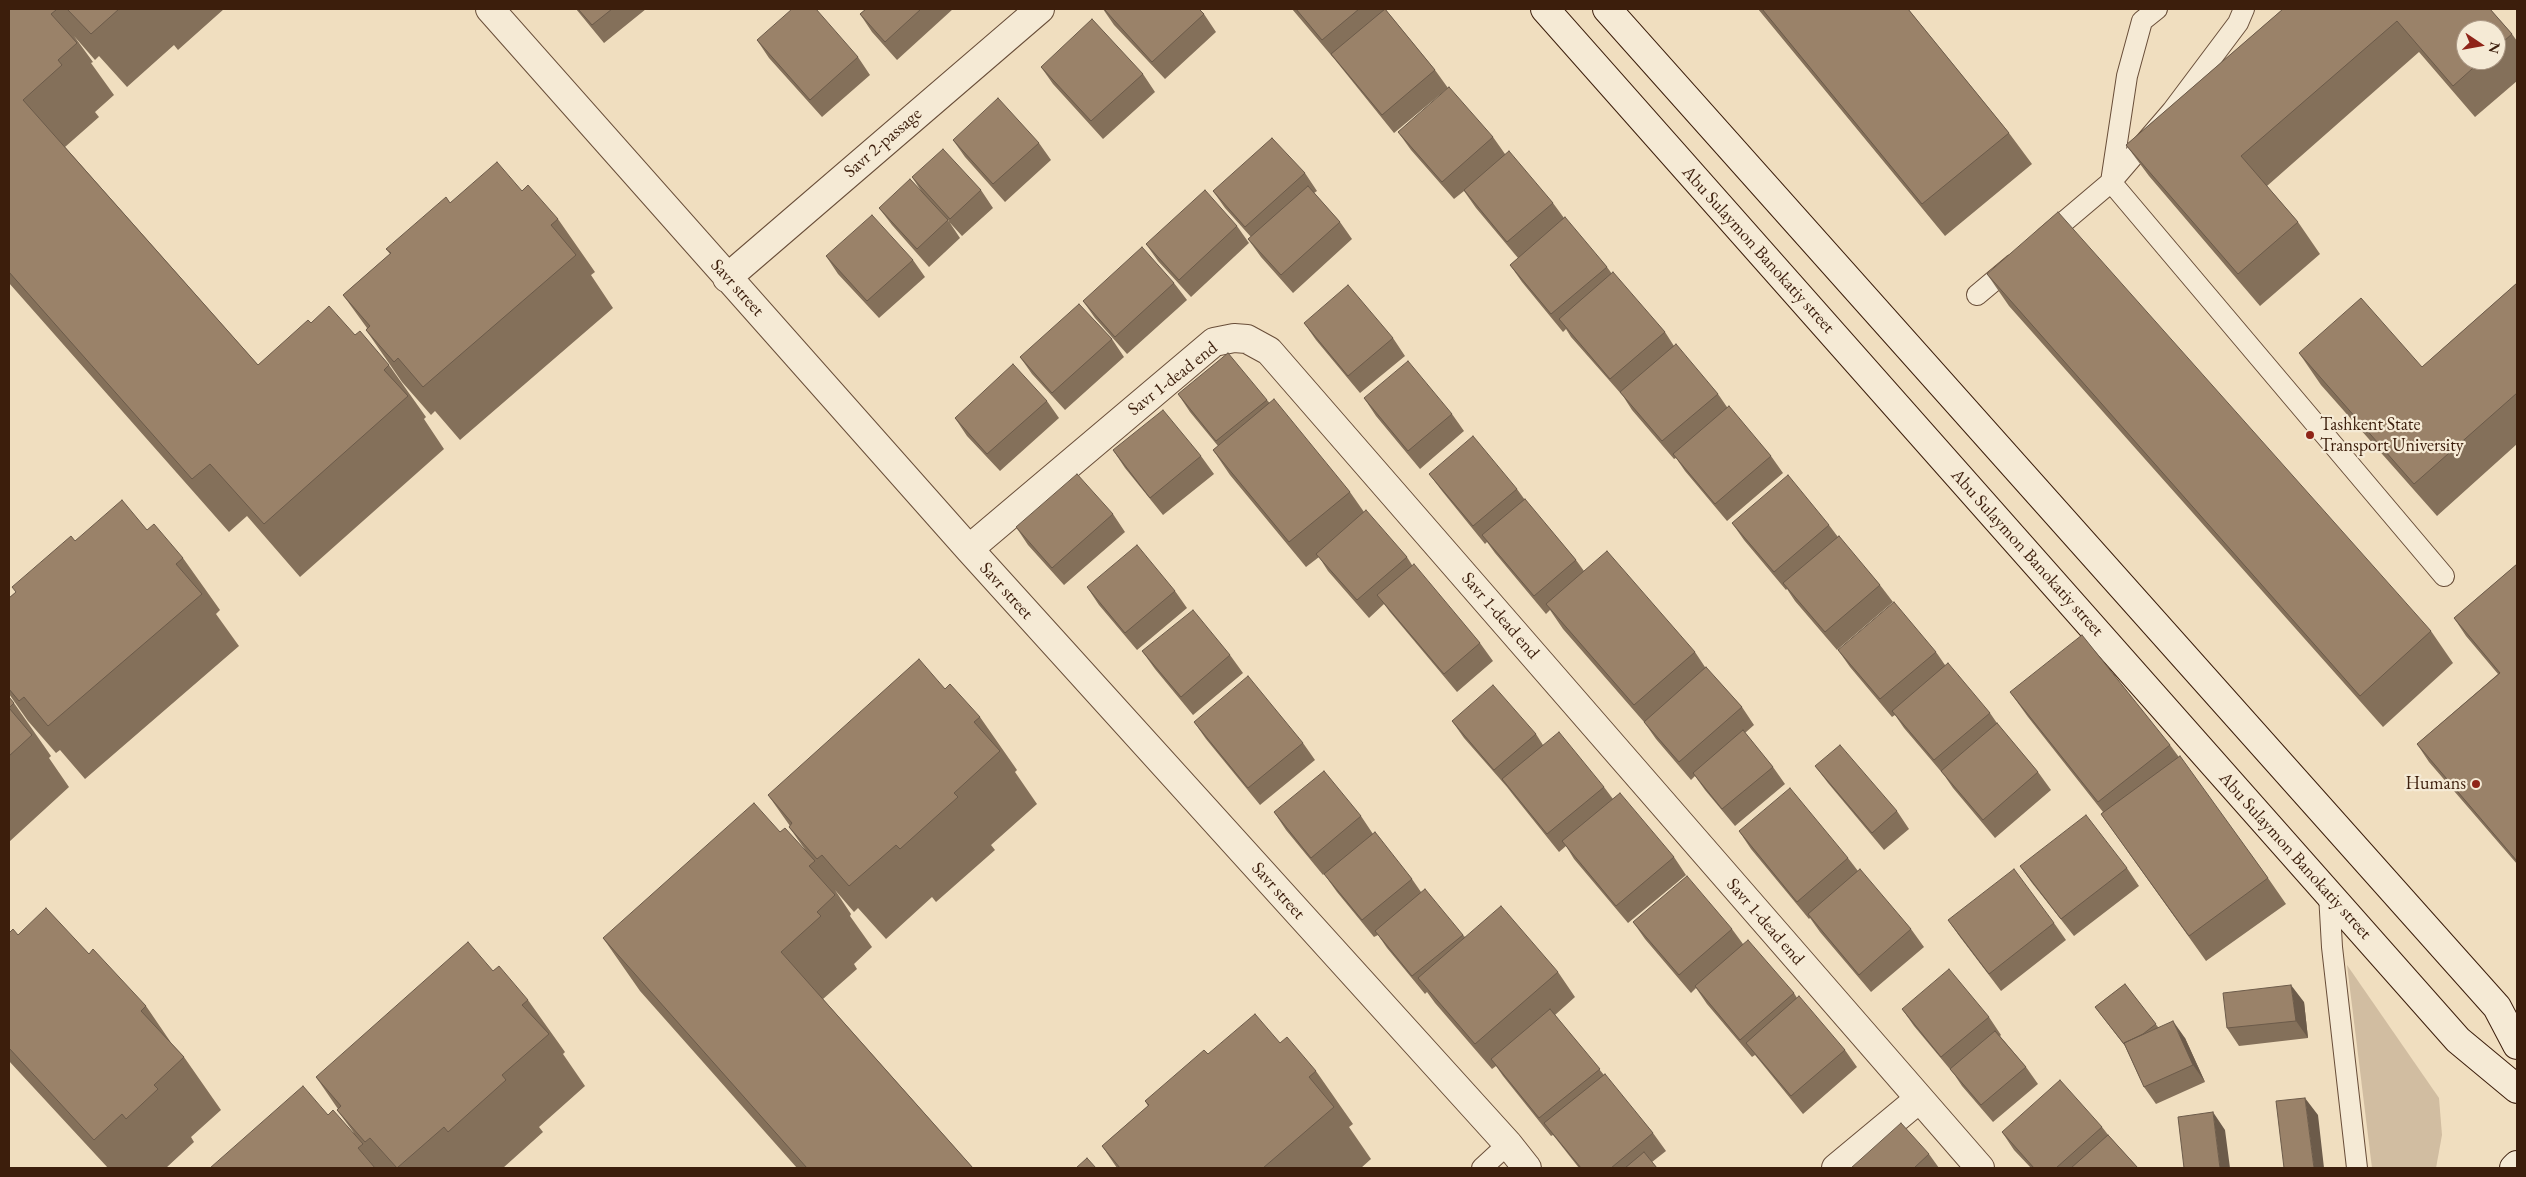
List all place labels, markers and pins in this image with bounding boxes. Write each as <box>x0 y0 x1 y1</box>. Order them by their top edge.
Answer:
place label: Tashkent State Transport University <box>2320 414 2464 456</box>
marker: Tashkent State Transport University <box>2304 429 2316 441</box>
place label: Humans <box>2405 773 2466 795</box>
marker: Humans <box>2470 778 2482 790</box>

